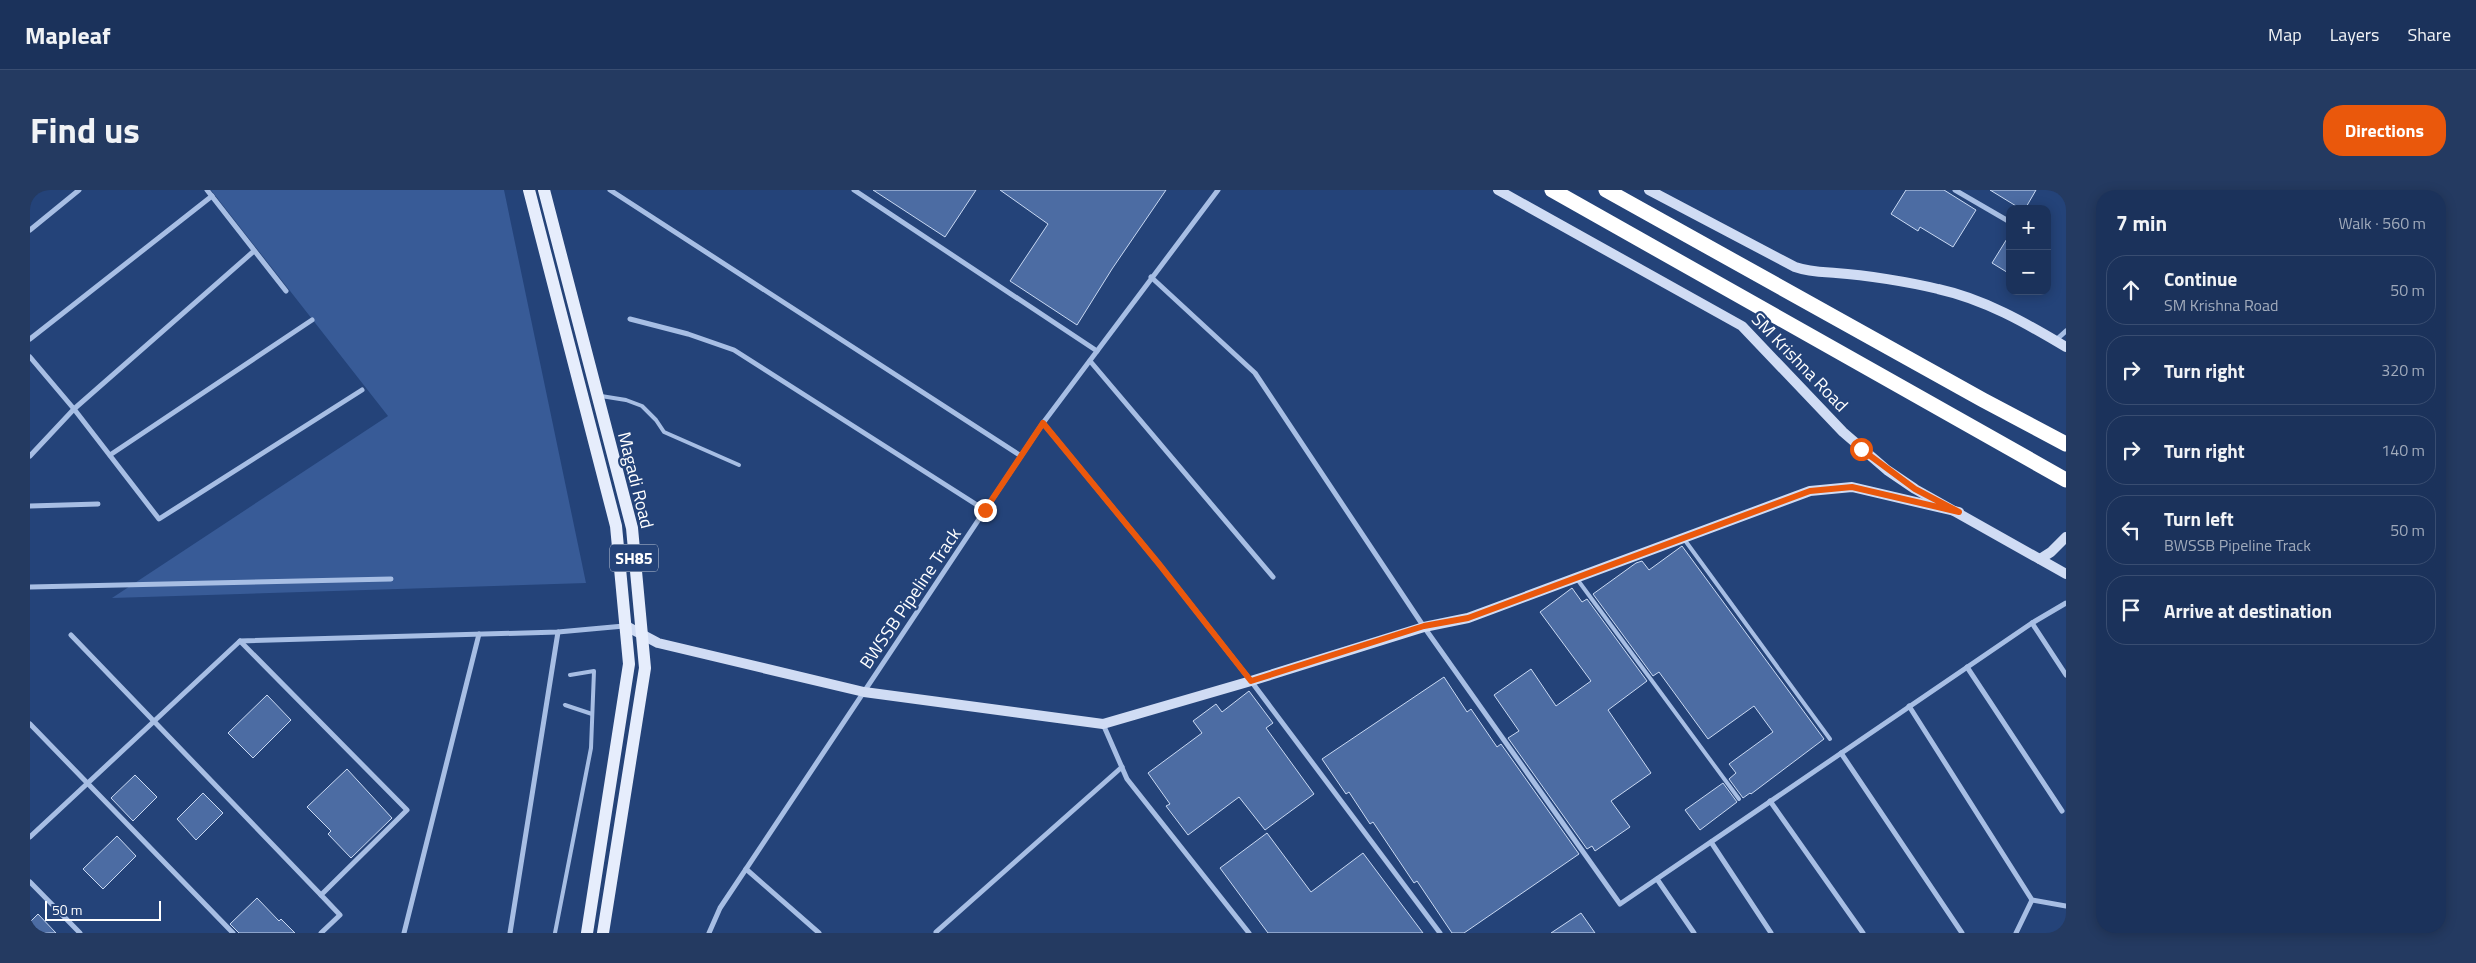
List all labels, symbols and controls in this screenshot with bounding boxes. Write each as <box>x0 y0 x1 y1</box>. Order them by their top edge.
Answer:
text: Mapleaf <box>25 17 110 53</box>
text: Map <box>2268 21 2302 48</box>
text: Layers <box>2330 21 2379 48</box>
text: Share <box>2407 21 2451 48</box>
text: Find us <box>30 103 140 157</box>
button: Directions <box>2323 105 2446 156</box>
map controls <box>2006 205 2051 295</box>
button: + <box>2006 205 2051 250</box>
text: 7 min <box>2116 207 2167 239</box>
text: Walk · 560 m <box>2338 211 2426 235</box>
button: − <box>2006 250 2051 295</box>
text: Continue <box>2164 264 2237 293</box>
icon: ahead <box>2117 276 2145 304</box>
text: 50 m <box>2390 278 2425 302</box>
text: SM Krishna Road <box>2164 293 2279 317</box>
street label: SM Krishna Road <box>1746 306 1854 418</box>
icon: right <box>2117 356 2145 384</box>
text: Turn right <box>2164 356 2245 385</box>
text: 320 m <box>2381 358 2425 382</box>
street label: Magadi Road <box>611 429 661 531</box>
icon: right <box>2117 436 2145 464</box>
text: Turn right <box>2164 436 2245 465</box>
route start <box>1850 438 1873 461</box>
text: 140 m <box>2381 438 2425 462</box>
route end <box>974 499 997 522</box>
text: Turn left <box>2164 504 2234 533</box>
icon: left <box>2117 516 2145 544</box>
text: 50 m <box>2390 518 2425 542</box>
street label: BWSSB Pipeline Track <box>853 522 968 674</box>
text: BWSSB Pipeline Track <box>2164 533 2311 557</box>
road number: SH85 <box>610 544 658 572</box>
icon: arrive <box>2117 596 2145 624</box>
text: Arrive at destination <box>2164 596 2332 625</box>
scale bar <box>45 898 161 921</box>
text: 50 m <box>52 899 82 920</box>

